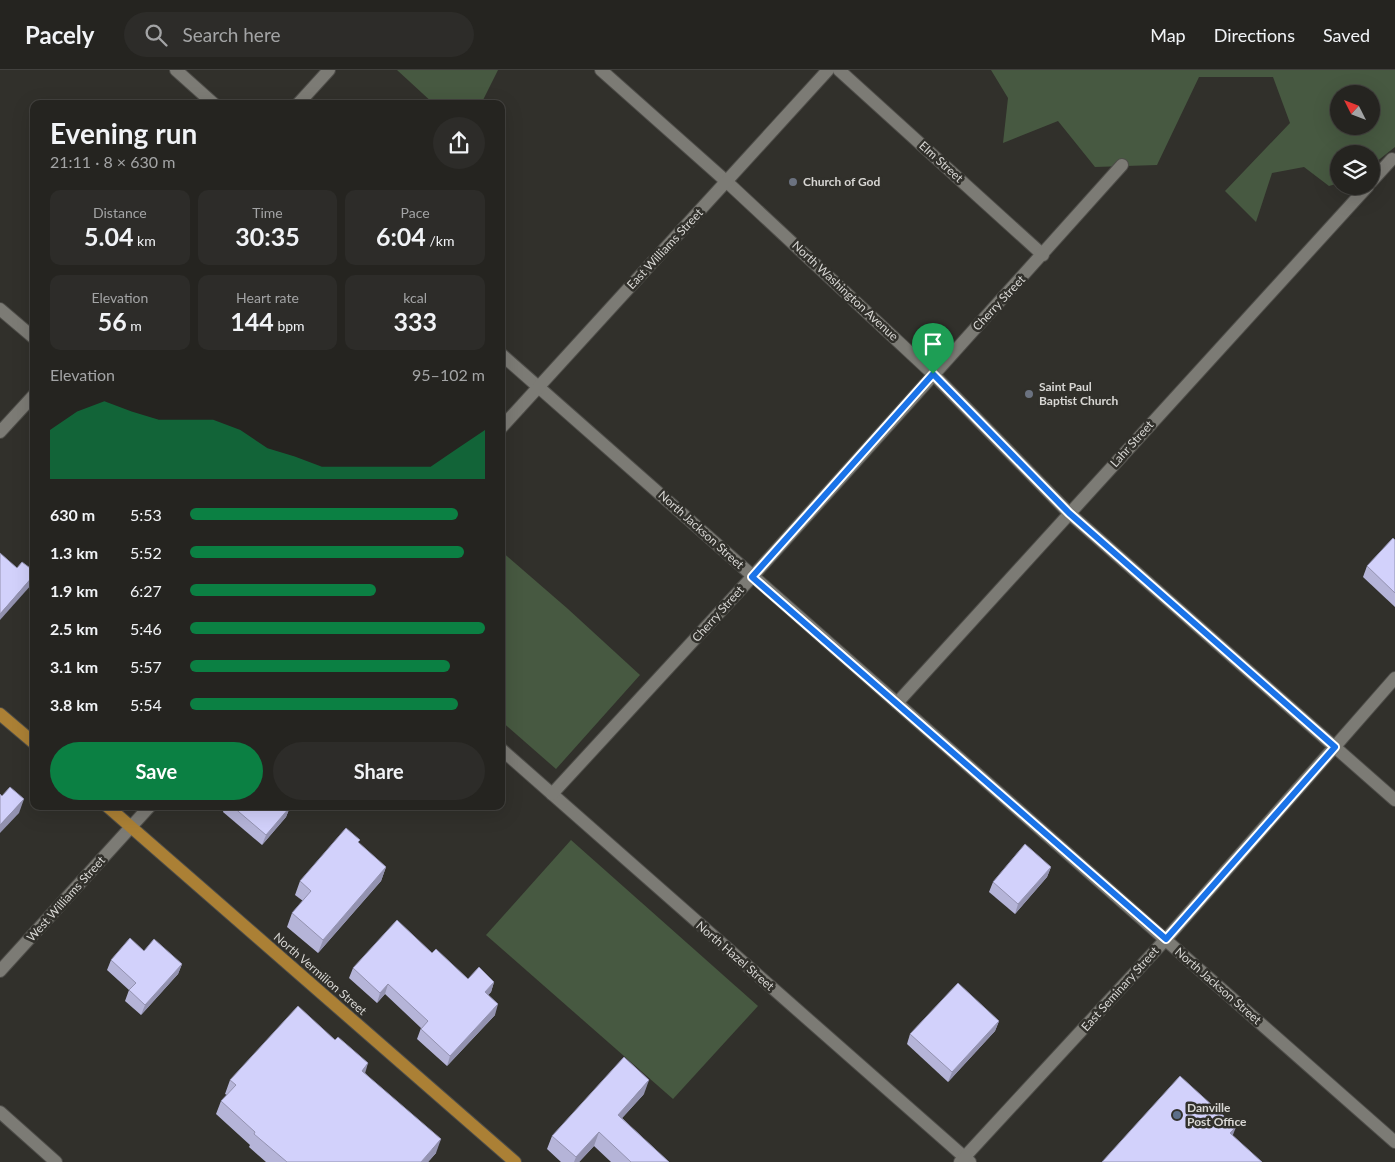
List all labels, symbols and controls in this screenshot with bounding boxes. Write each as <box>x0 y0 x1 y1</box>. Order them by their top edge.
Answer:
search box <box>124 12 474 57</box>
text: Pacely <box>25 20 94 49</box>
icon: search <box>142 21 170 49</box>
text: Search here <box>182 23 280 46</box>
text: Map <box>1150 24 1186 46</box>
text: Directions <box>1214 24 1295 46</box>
text: Saved <box>1323 24 1370 46</box>
north arrow <box>1330 85 1380 135</box>
map controls <box>1330 85 1380 195</box>
text: Evening run <box>50 116 197 150</box>
button: share <box>433 117 485 169</box>
street label: Elm Street <box>916 138 967 186</box>
button: layers <box>1330 145 1380 195</box>
text: 21:11 · 8 × 630 m <box>50 152 175 171</box>
place label: Church of God <box>803 174 881 189</box>
marker: Church of God <box>787 176 799 188</box>
text: Distance <box>93 204 147 221</box>
text: Time <box>252 204 283 221</box>
text: Pace <box>401 204 430 221</box>
street label: East Williams Street <box>623 205 706 292</box>
text: 5.04 <box>84 221 133 251</box>
text: 30:35 <box>235 221 300 251</box>
text: 6:04 <box>376 221 426 251</box>
text: km <box>133 232 156 249</box>
text: /km <box>426 232 454 249</box>
street label: North Washington Avenue <box>789 238 902 344</box>
street label: Cherry Street <box>969 271 1029 334</box>
text: Elevation <box>91 289 148 306</box>
text: Heart rate <box>236 289 299 306</box>
text: kcal <box>403 289 427 306</box>
text: 56 <box>98 306 127 336</box>
text: 144 <box>230 306 274 336</box>
text: 333 <box>393 306 437 336</box>
text: m <box>127 317 142 334</box>
text: bpm <box>274 317 305 334</box>
pin <box>912 323 954 374</box>
icon: arrive <box>919 330 947 358</box>
text: Elevation <box>50 365 115 384</box>
text: 95–102 m <box>412 365 485 384</box>
place label: Saint Paul Baptist Church <box>1039 379 1119 408</box>
marker: Saint Paul Baptist Church <box>1023 388 1035 400</box>
street label: Lahr Street <box>1107 417 1157 470</box>
street label: North Jackson Street <box>655 487 748 572</box>
text: 630 m <box>50 505 95 524</box>
text: 5:53 <box>130 505 162 524</box>
text: 1.3 km <box>50 543 98 562</box>
text: 5:52 <box>130 543 162 562</box>
text: 1.9 km <box>50 581 98 600</box>
text: 6:27 <box>130 581 162 600</box>
street label: Cherry Street <box>689 582 747 645</box>
text: 2.5 km <box>50 619 98 638</box>
text: 5:46 <box>130 619 162 638</box>
text: 3.1 km <box>50 657 98 676</box>
text: 5:57 <box>130 657 162 676</box>
text: 3.8 km <box>50 695 98 714</box>
text: 5:54 <box>130 695 162 714</box>
button: Save <box>50 742 263 800</box>
button: Share <box>273 742 485 800</box>
street label: West Williams Street <box>23 852 108 945</box>
street label: North Hazel Street <box>693 918 778 994</box>
street label: North Vermilion Street <box>271 929 370 1019</box>
street label: East Seminary Street <box>1078 943 1162 1034</box>
street label: North Jackson Street <box>1172 944 1265 1028</box>
place label: Danville Post Office <box>1187 1100 1247 1129</box>
marker: Danville Post Office <box>1171 1109 1183 1121</box>

